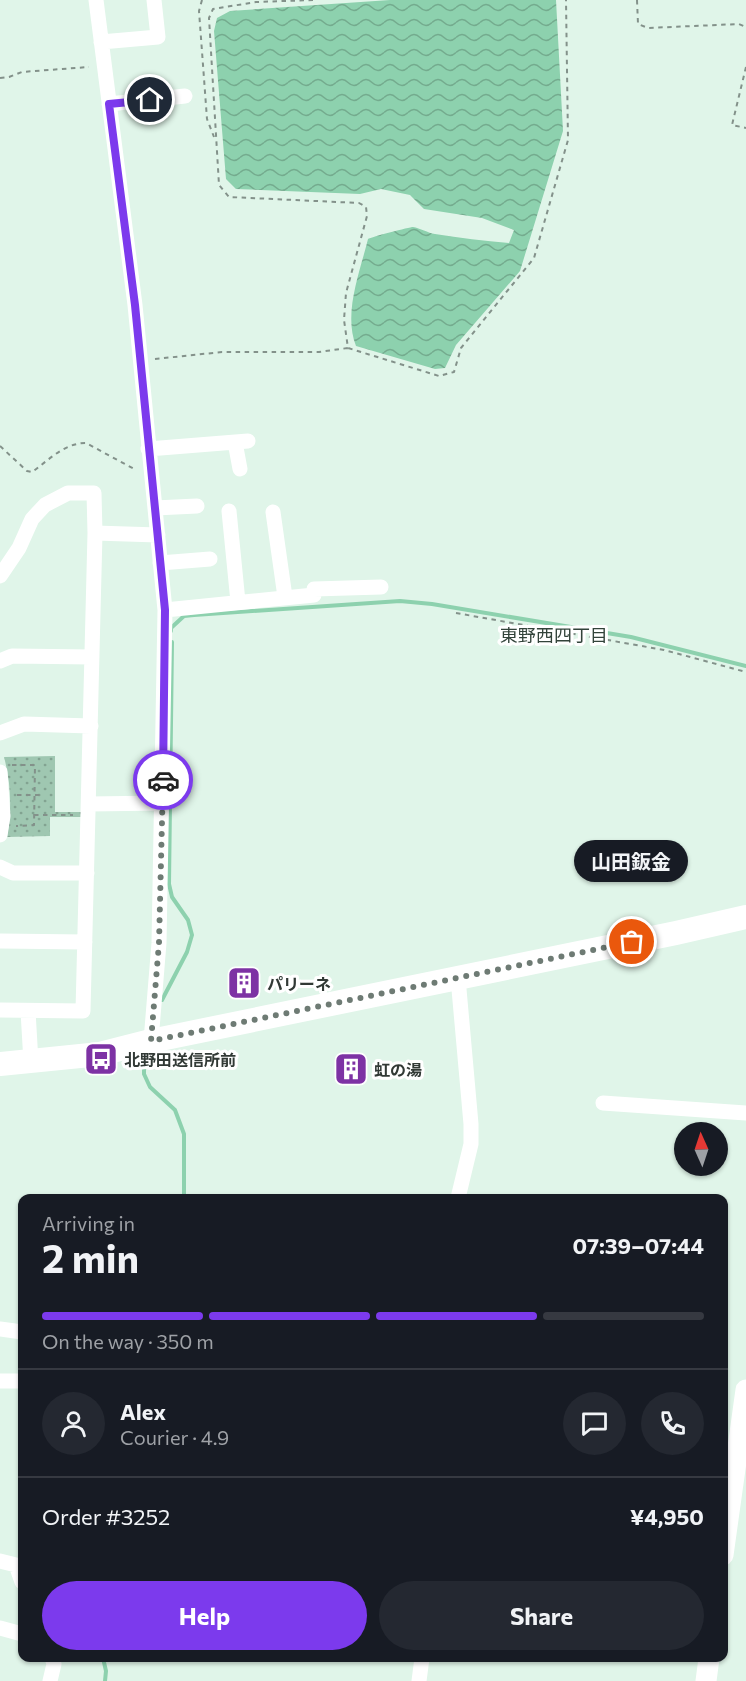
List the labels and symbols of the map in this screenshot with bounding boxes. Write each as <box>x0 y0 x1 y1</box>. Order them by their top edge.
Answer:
pin <box>124 74 175 125</box>
district label: 東野西四丁目 <box>500 624 608 646</box>
courier <box>133 750 193 810</box>
callout: 山田鈑金 <box>575 840 689 882</box>
pin <box>606 916 657 967</box>
building icon: パリーネ <box>226 965 262 1001</box>
place label: パリーネ <box>267 974 331 993</box>
bus stop icon: 北野田送信所前 <box>83 1041 119 1077</box>
place label: 北野田送信所前 <box>124 1050 236 1069</box>
building icon: 虹の湯 <box>333 1051 369 1087</box>
place label: 虹の湯 <box>374 1060 422 1079</box>
north arrow <box>674 1122 728 1176</box>

